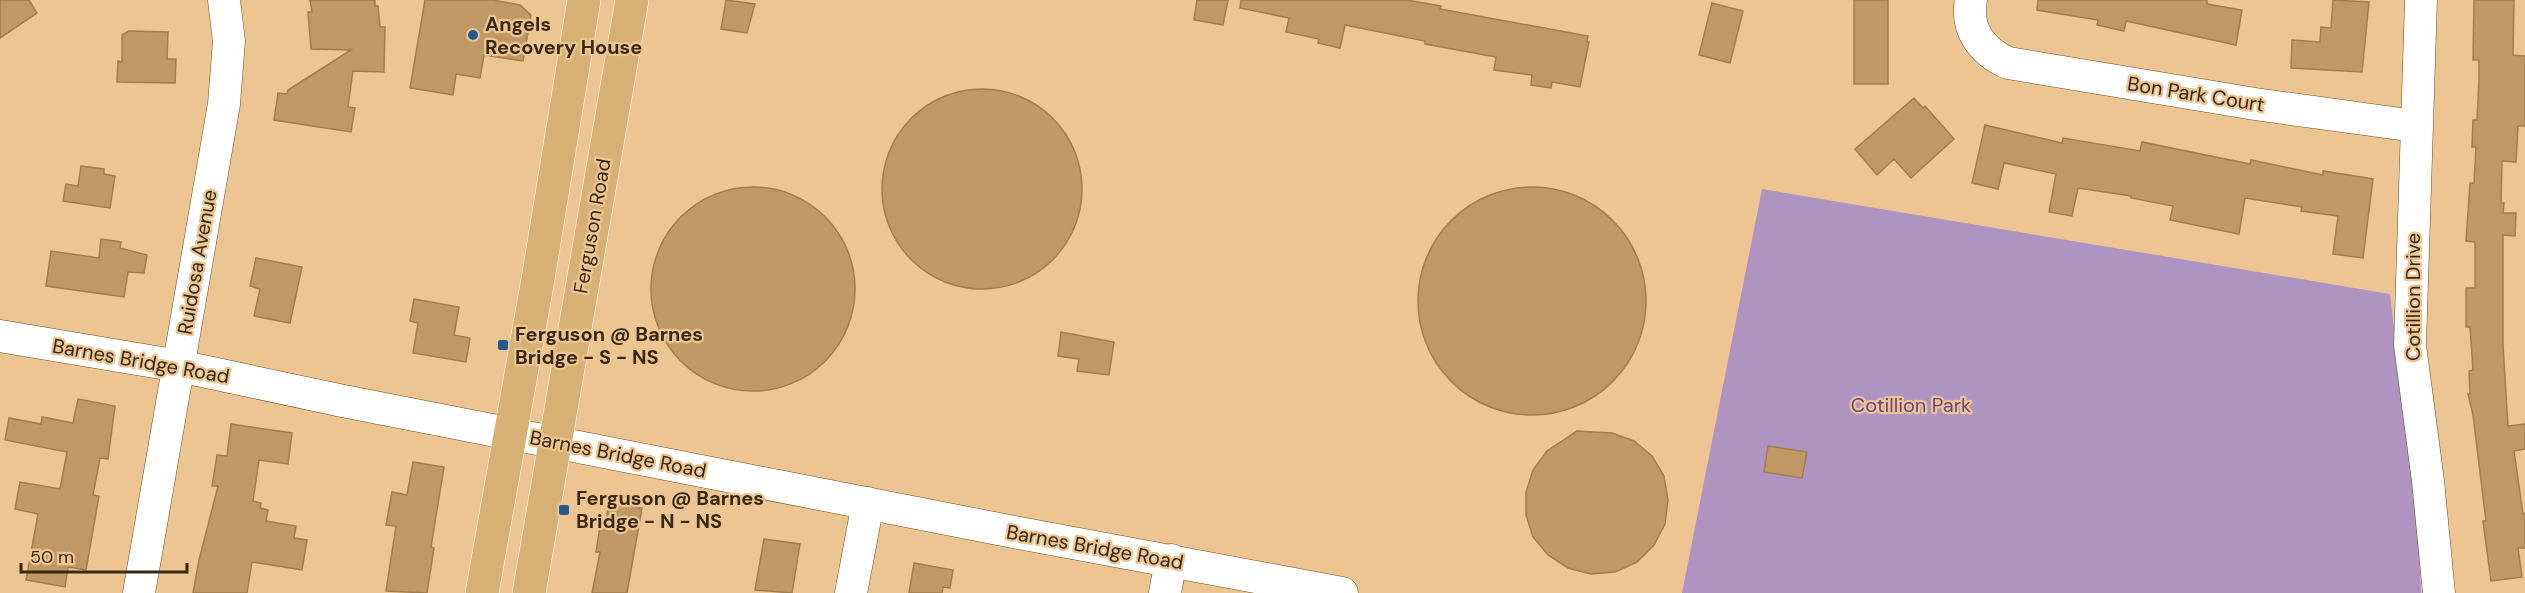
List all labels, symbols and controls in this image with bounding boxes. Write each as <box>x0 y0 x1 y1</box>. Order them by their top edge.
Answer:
place label: Angels Recovery House <box>485 11 642 60</box>
marker: Angels Recovery House <box>466 28 480 42</box>
street label: Bon Park Court <box>2126 70 2267 118</box>
street label: Ferguson Road <box>567 156 617 296</box>
street label: Ruidosa Avenue <box>171 187 223 337</box>
street label: Cotillion Drive <box>2400 233 2426 361</box>
place label: Ferguson @ Barnes Bridge - S - NS <box>515 321 703 370</box>
street label: Barnes Bridge Road <box>50 333 232 389</box>
marker: Ferguson @ Barnes Bridge - S - NS <box>496 338 510 352</box>
park label: Cotillion Park <box>1851 392 1971 418</box>
street label: Barnes Bridge Road <box>527 424 709 484</box>
place label: Ferguson @ Barnes Bridge - N - NS <box>576 485 764 534</box>
marker: Ferguson @ Barnes Bridge - N - NS <box>557 503 571 517</box>
street label: Barnes Bridge Road <box>1004 519 1186 575</box>
scale bar <box>21 536 188 574</box>
text: 50 m <box>30 545 74 569</box>

